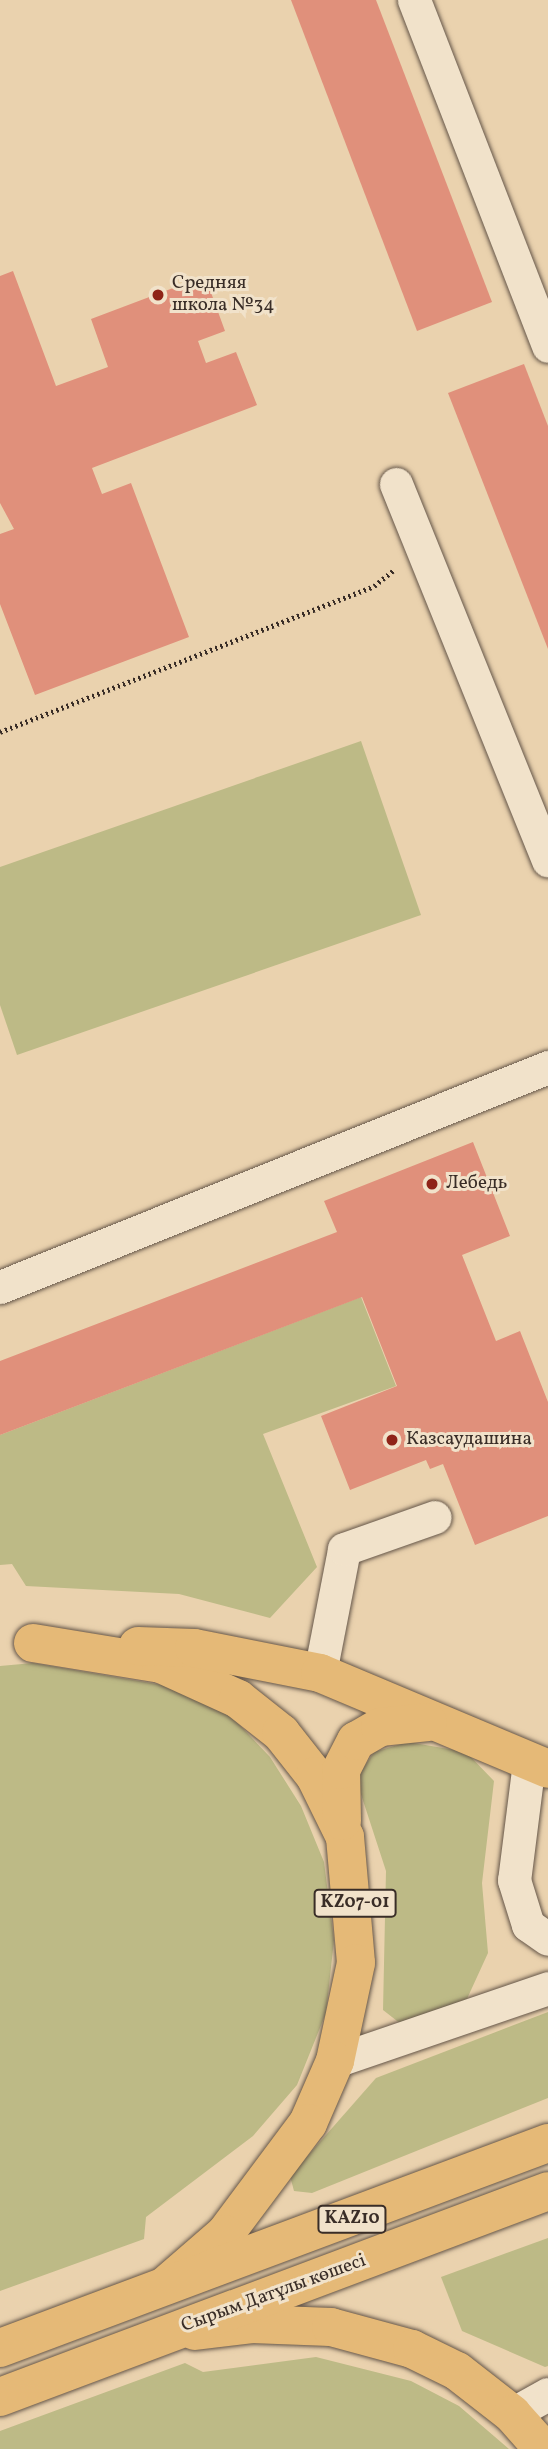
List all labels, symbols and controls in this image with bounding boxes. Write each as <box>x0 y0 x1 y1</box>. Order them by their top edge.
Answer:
place label: Средняя школа №34 <box>172 273 275 317</box>
marker: Средняя школа №34 <box>150 287 166 303</box>
place label: Лебедь <box>446 1173 507 1195</box>
marker: Лебедь <box>424 1176 440 1192</box>
place label: Казсаудашина <box>406 1429 532 1451</box>
marker: Казсаудашина <box>384 1432 400 1448</box>
road number: KZ07-01 <box>313 1888 397 1917</box>
road number: KAZ10 <box>317 2204 387 2234</box>
street label: Сырым Датұлы көшесі <box>179 2250 369 2338</box>

